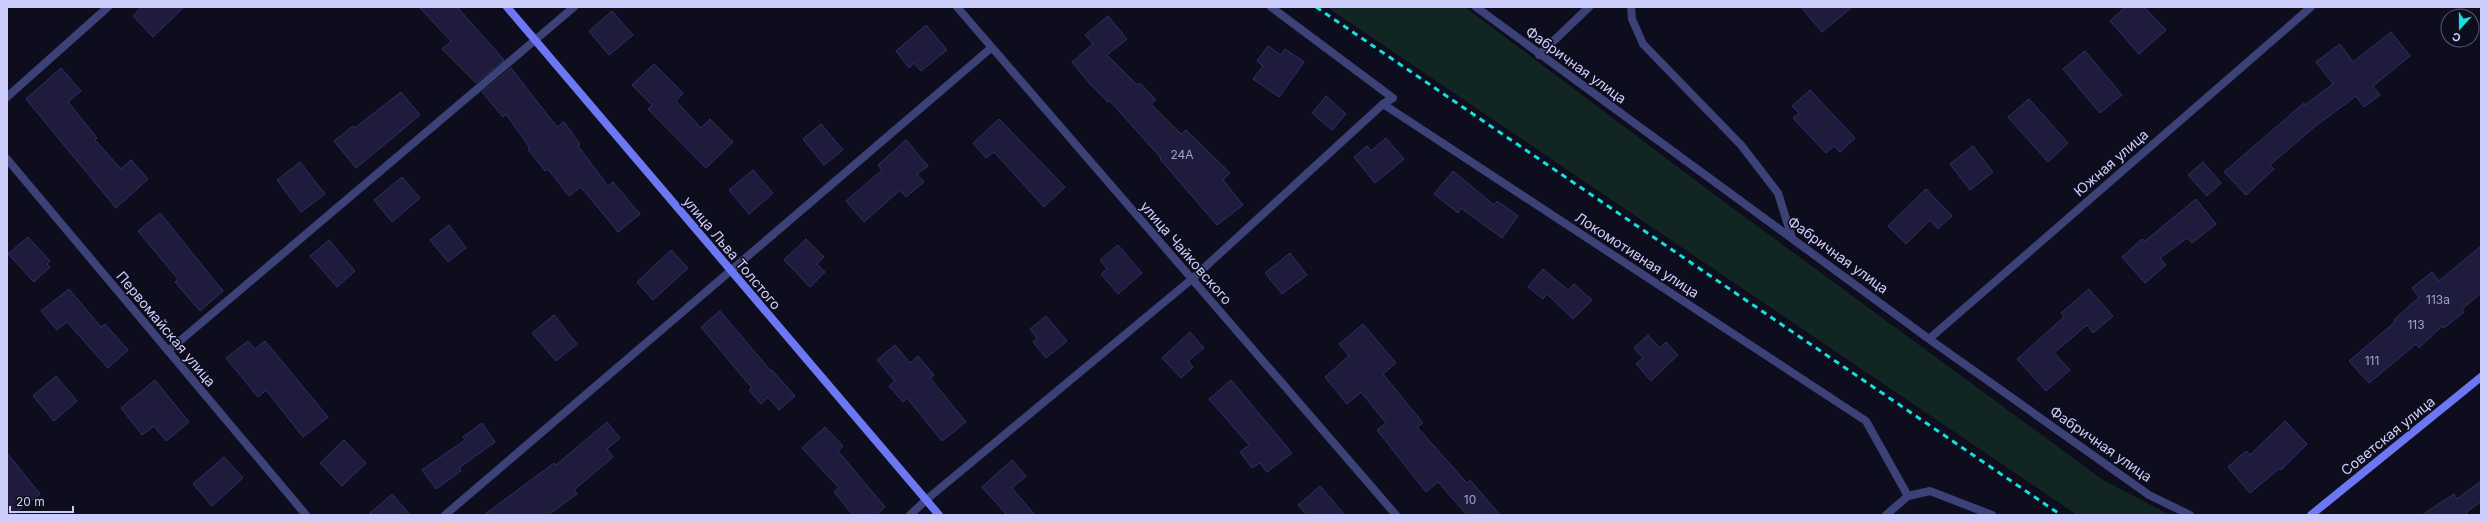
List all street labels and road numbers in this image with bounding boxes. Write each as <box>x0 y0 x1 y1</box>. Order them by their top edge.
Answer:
street label: Фабричная улица <box>1523 22 1630 107</box>
street label: Южная улица <box>2070 126 2151 200</box>
street label: улица Льва Толстого <box>680 192 785 313</box>
street label: улица Чайковского <box>1137 198 1236 308</box>
street label: Локомотивная улица <box>1572 208 1702 301</box>
street label: Фабричная улица <box>1785 212 1892 297</box>
street label: Первомайская улица <box>113 268 220 390</box>
street label: Советская улица <box>2337 393 2438 479</box>
street label: Фабричная улица <box>2047 402 2155 485</box>

